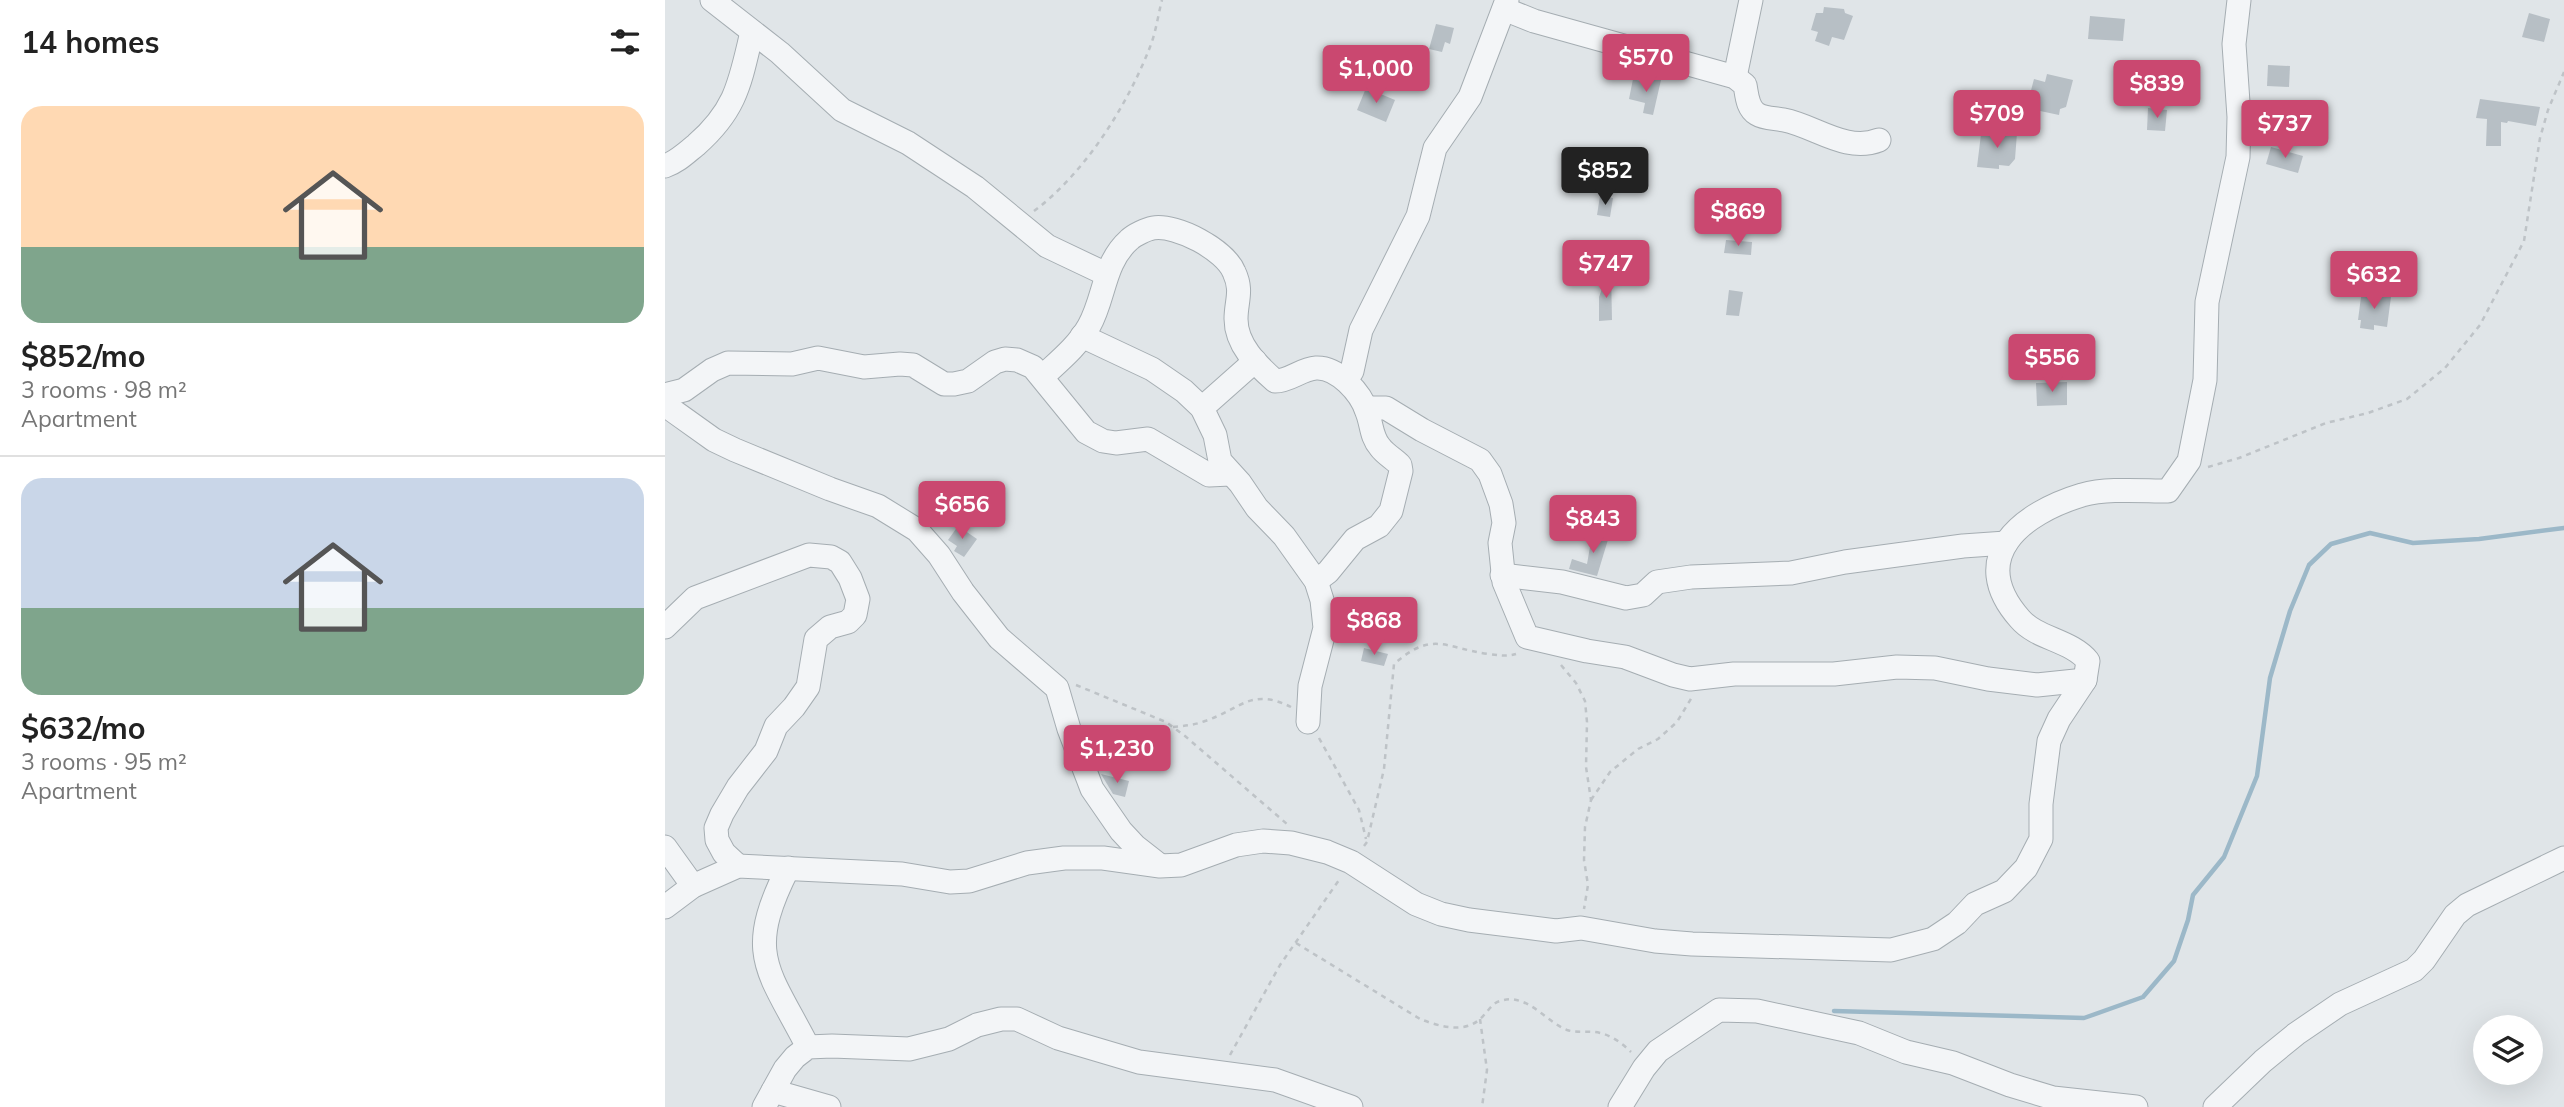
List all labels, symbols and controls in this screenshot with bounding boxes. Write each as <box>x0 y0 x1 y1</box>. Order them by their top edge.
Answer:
text: 14 homes <box>21 23 160 61</box>
icon: filters <box>606 23 644 61</box>
pin: $570 <box>1605 34 1687 94</box>
text: $570 <box>1618 42 1674 71</box>
pin: $1,000 <box>1319 46 1433 105</box>
text: $1,000 <box>1339 53 1413 82</box>
pin: $839 <box>2116 60 2198 120</box>
text: $839 <box>2129 68 2185 97</box>
pin: $709 <box>1956 90 2038 150</box>
text: $709 <box>1969 98 2025 127</box>
pin: $737 <box>2244 100 2326 160</box>
text: $737 <box>2257 108 2313 137</box>
pin: $852 <box>1564 148 1646 207</box>
icon: home <box>270 152 396 278</box>
text: $852 <box>1577 155 1633 184</box>
pin: $869 <box>1697 188 1779 248</box>
text: $869 <box>1710 196 1766 225</box>
pin: $747 <box>1565 240 1647 300</box>
text: $747 <box>1578 248 1634 277</box>
pin: $632 <box>2333 252 2415 311</box>
text: $632 <box>2346 259 2402 288</box>
pin: $556 <box>2011 334 2093 394</box>
text: $852/mo <box>21 337 145 375</box>
text: $556 <box>2024 342 2080 371</box>
text: 3 rooms · 98 m² <box>21 375 187 404</box>
text: Apartment <box>21 404 137 433</box>
pin: $656 <box>921 482 1003 541</box>
text: $656 <box>934 489 990 518</box>
pin: $843 <box>1552 496 1634 555</box>
text: $843 <box>1565 503 1621 532</box>
icon: home <box>270 524 396 650</box>
pin: $868 <box>1333 598 1415 657</box>
text: $868 <box>1346 605 1402 634</box>
text: $632/mo <box>21 709 145 747</box>
pin: $1,230 <box>1060 726 1174 785</box>
text: $1,230 <box>1080 733 1154 762</box>
text: 3 rooms · 95 m² <box>21 747 187 776</box>
text: Apartment <box>21 776 137 805</box>
map controls <box>2473 1015 2543 1085</box>
button: layers <box>2473 1015 2543 1085</box>

